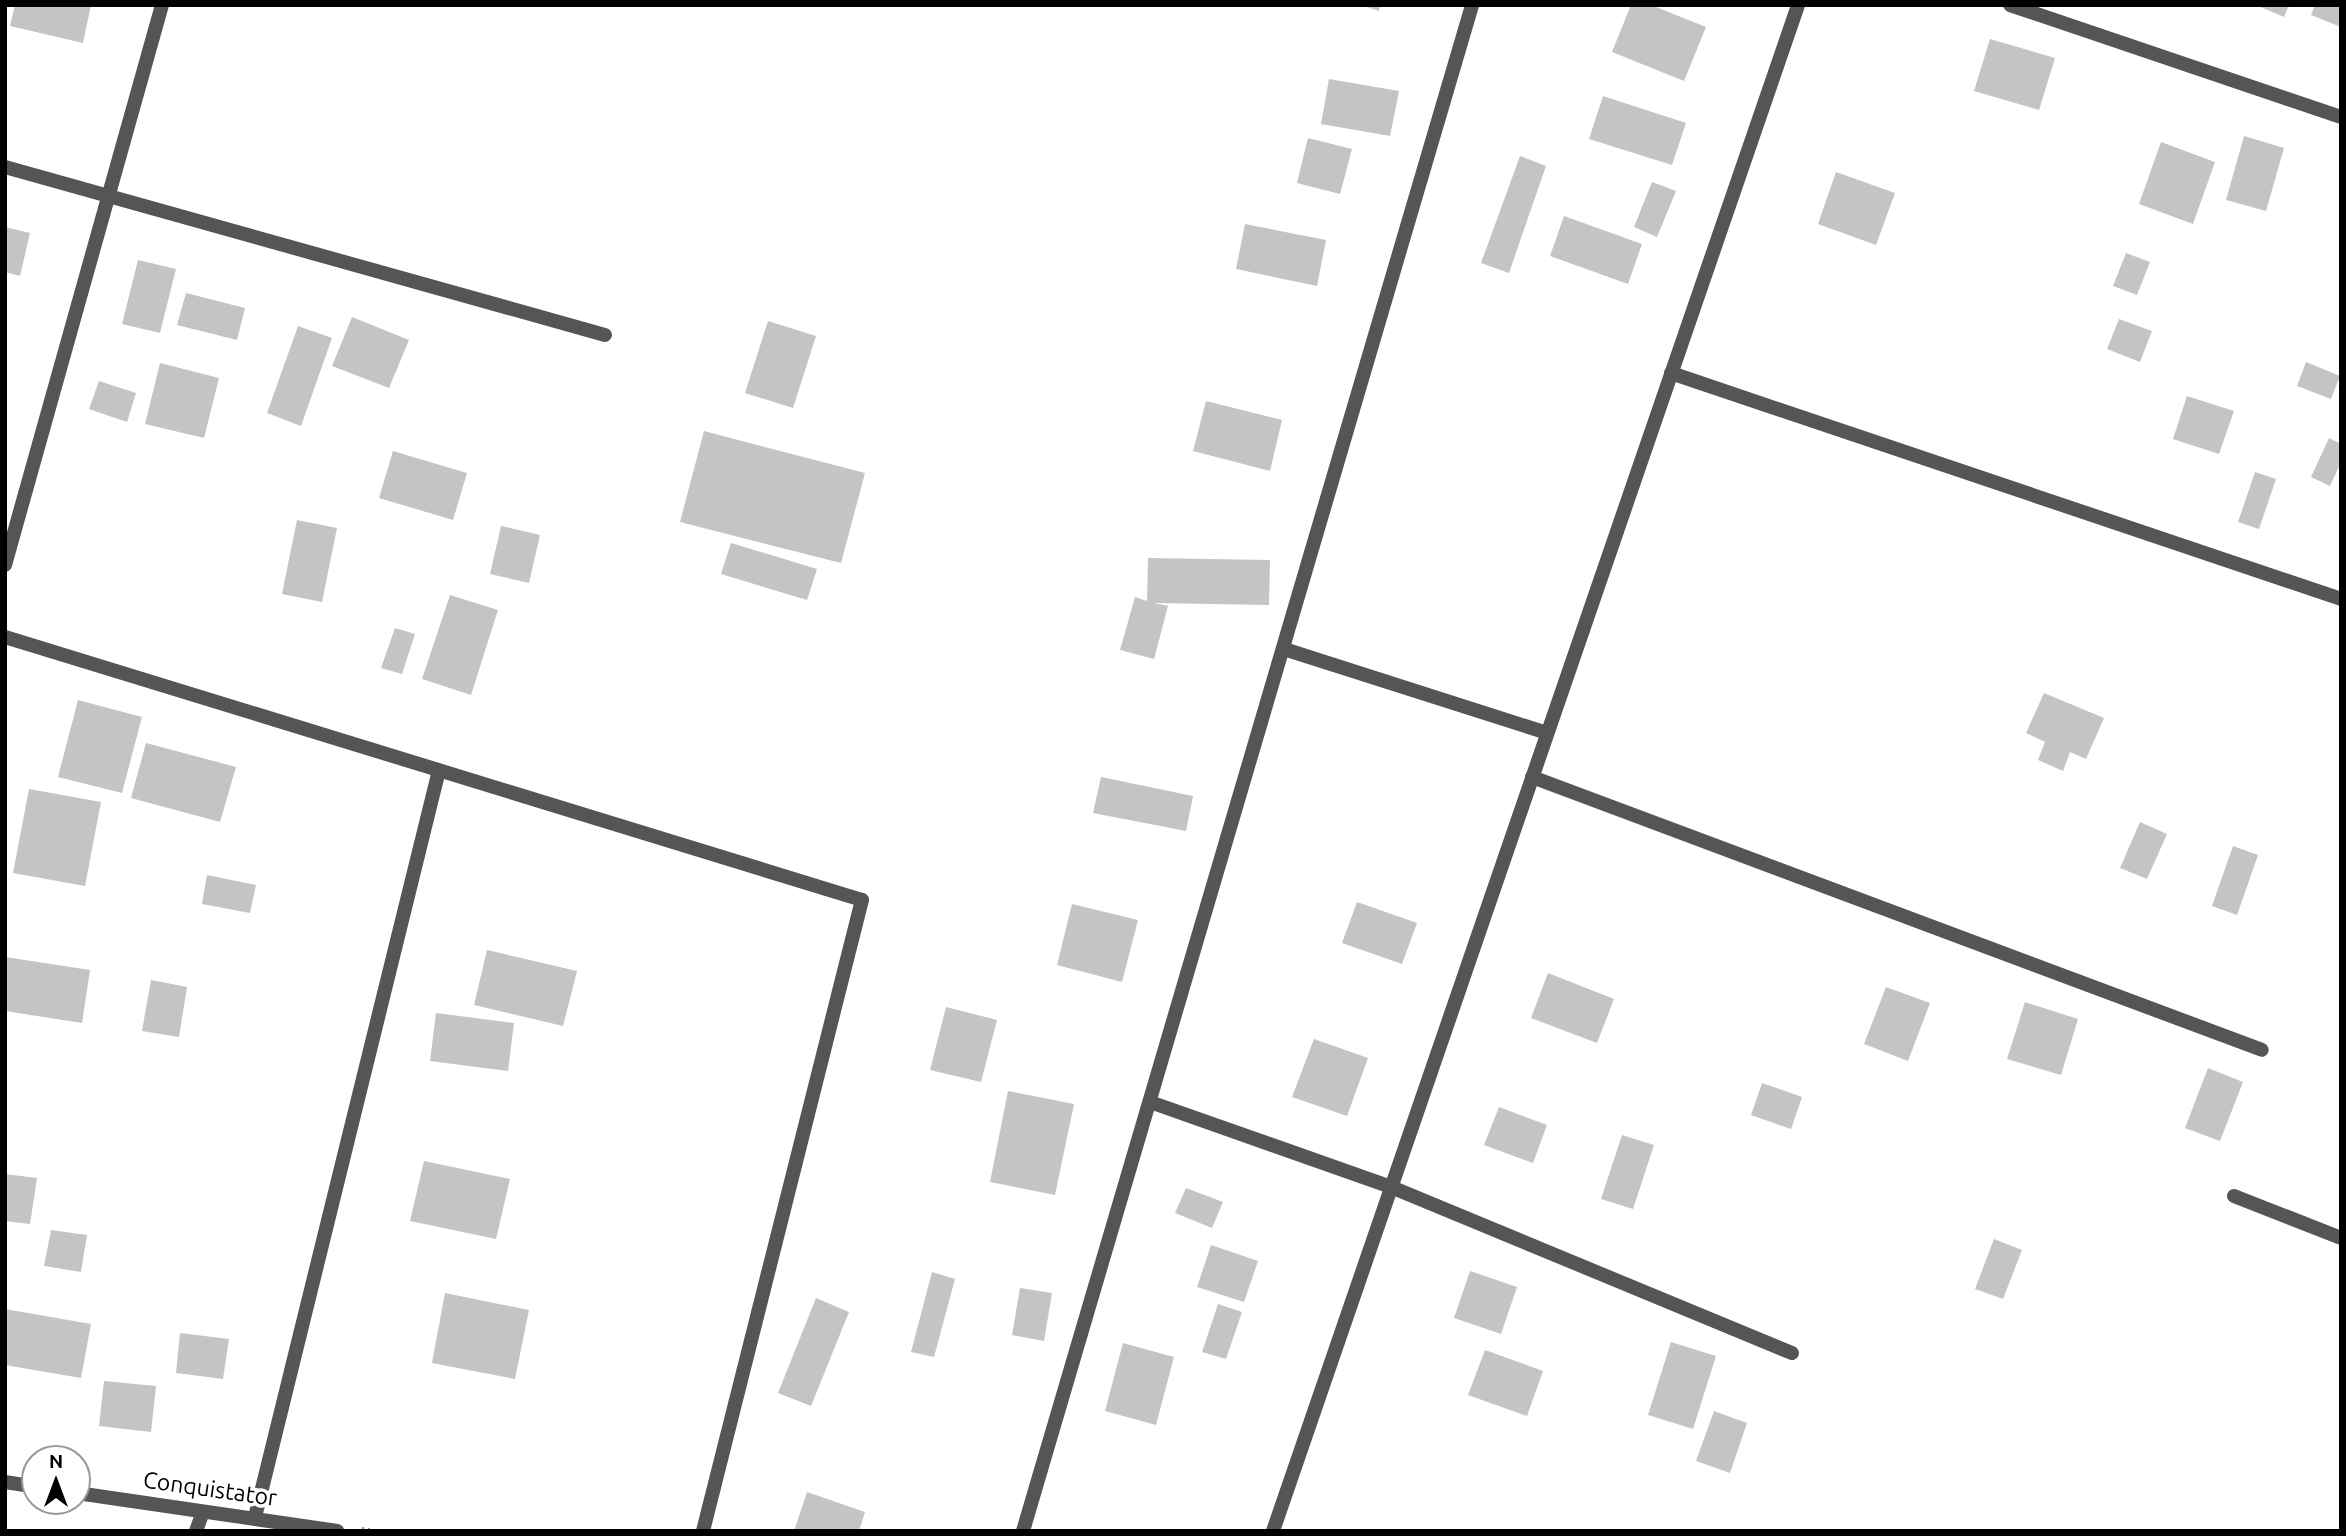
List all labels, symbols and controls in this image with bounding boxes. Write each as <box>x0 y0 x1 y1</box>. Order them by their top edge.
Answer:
north arrow <box>21 1445 91 1515</box>
text: N <box>49 1450 63 1472</box>
street label: Conquistator <box>141 1466 279 1512</box>

